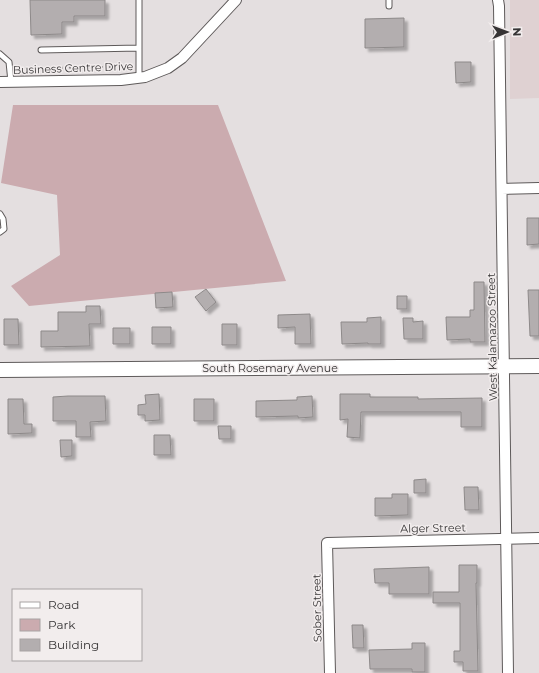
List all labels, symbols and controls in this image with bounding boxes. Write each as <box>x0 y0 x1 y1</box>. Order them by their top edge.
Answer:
north arrow <box>487 12 527 52</box>
text: N <box>510 27 524 36</box>
street label: Business Centre Drive <box>13 59 134 77</box>
street label: West Kalamazoo Street <box>484 272 500 401</box>
street label: South Rosemary Avenue <box>202 361 338 375</box>
street label: Alger Street <box>400 520 466 536</box>
street label: Sober Street <box>309 573 325 642</box>
legend <box>12 589 142 661</box>
text: Road <box>48 597 79 612</box>
text: Park <box>48 617 76 632</box>
text: Building <box>48 637 99 652</box>

